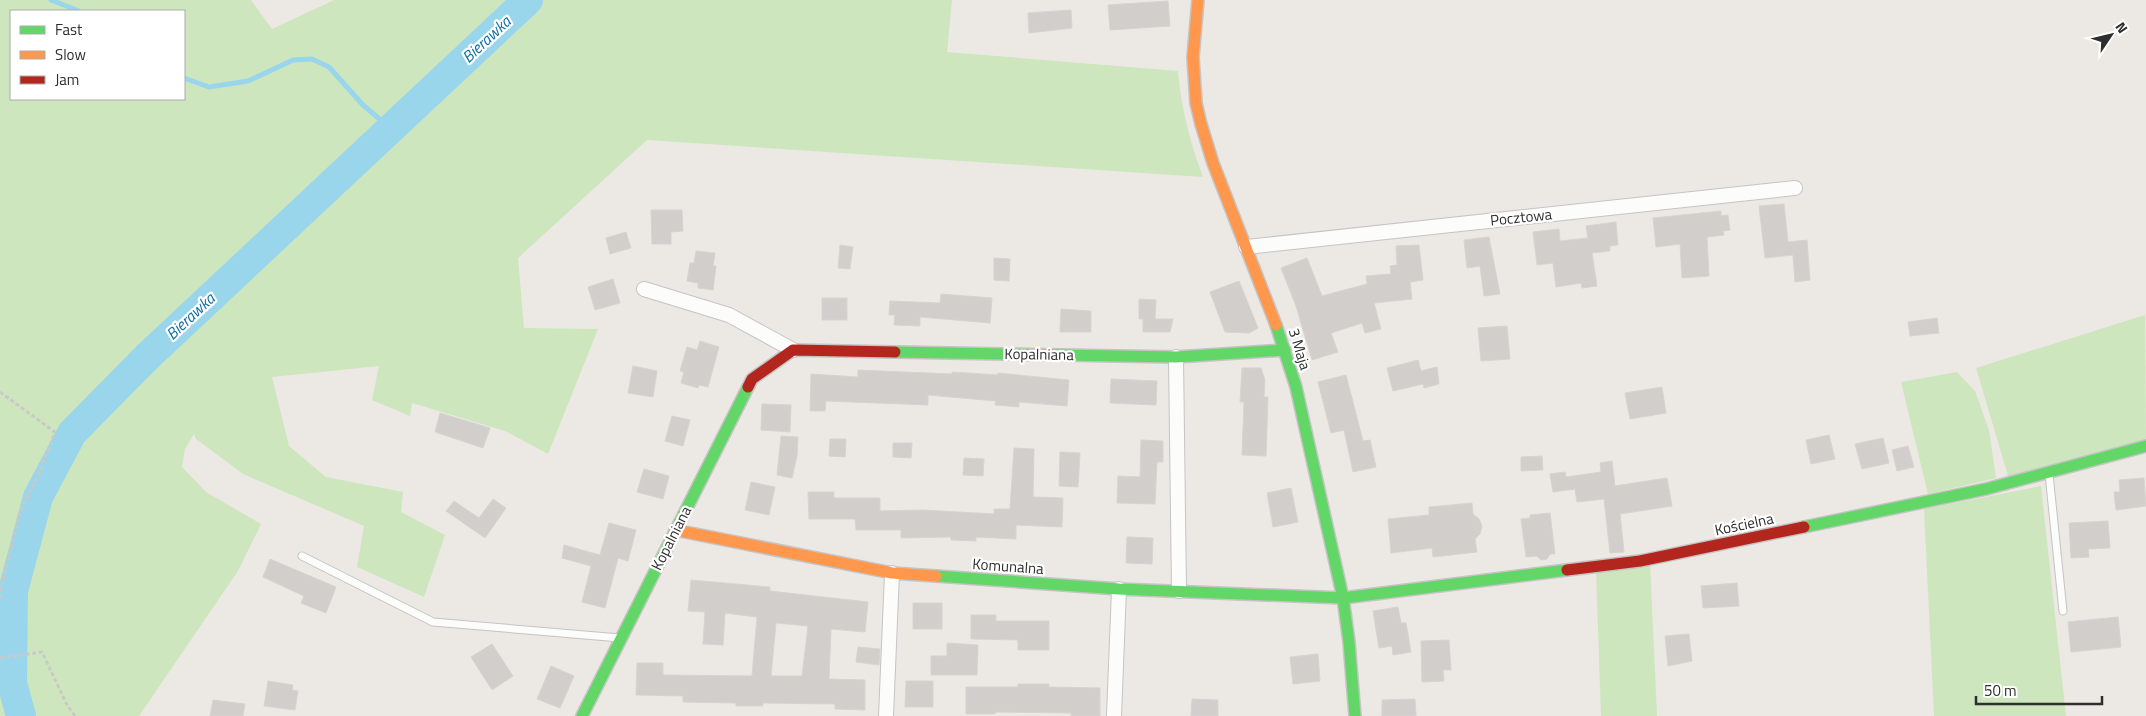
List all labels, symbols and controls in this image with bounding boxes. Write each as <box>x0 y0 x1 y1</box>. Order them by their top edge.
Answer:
water label: Bierawka <box>456 9 517 68</box>
legend <box>10 10 185 100</box>
north arrow <box>2086 10 2136 60</box>
text: N <box>2111 17 2133 37</box>
text: Fast <box>55 18 83 41</box>
text: Slow <box>55 43 86 66</box>
text: Jam <box>55 68 79 91</box>
street label: Pocztowa <box>1489 202 1554 232</box>
water label: Bierawka <box>160 286 221 345</box>
street label: 3 Maja <box>1283 325 1317 373</box>
street label: Kopalniana <box>1004 342 1074 366</box>
street label: Kopalniana <box>645 501 697 574</box>
street label: Kościelna <box>1712 506 1776 541</box>
street label: Komunalna <box>972 552 1045 580</box>
scale bar <box>1976 674 2102 706</box>
text: 50 m <box>1984 679 2017 702</box>

